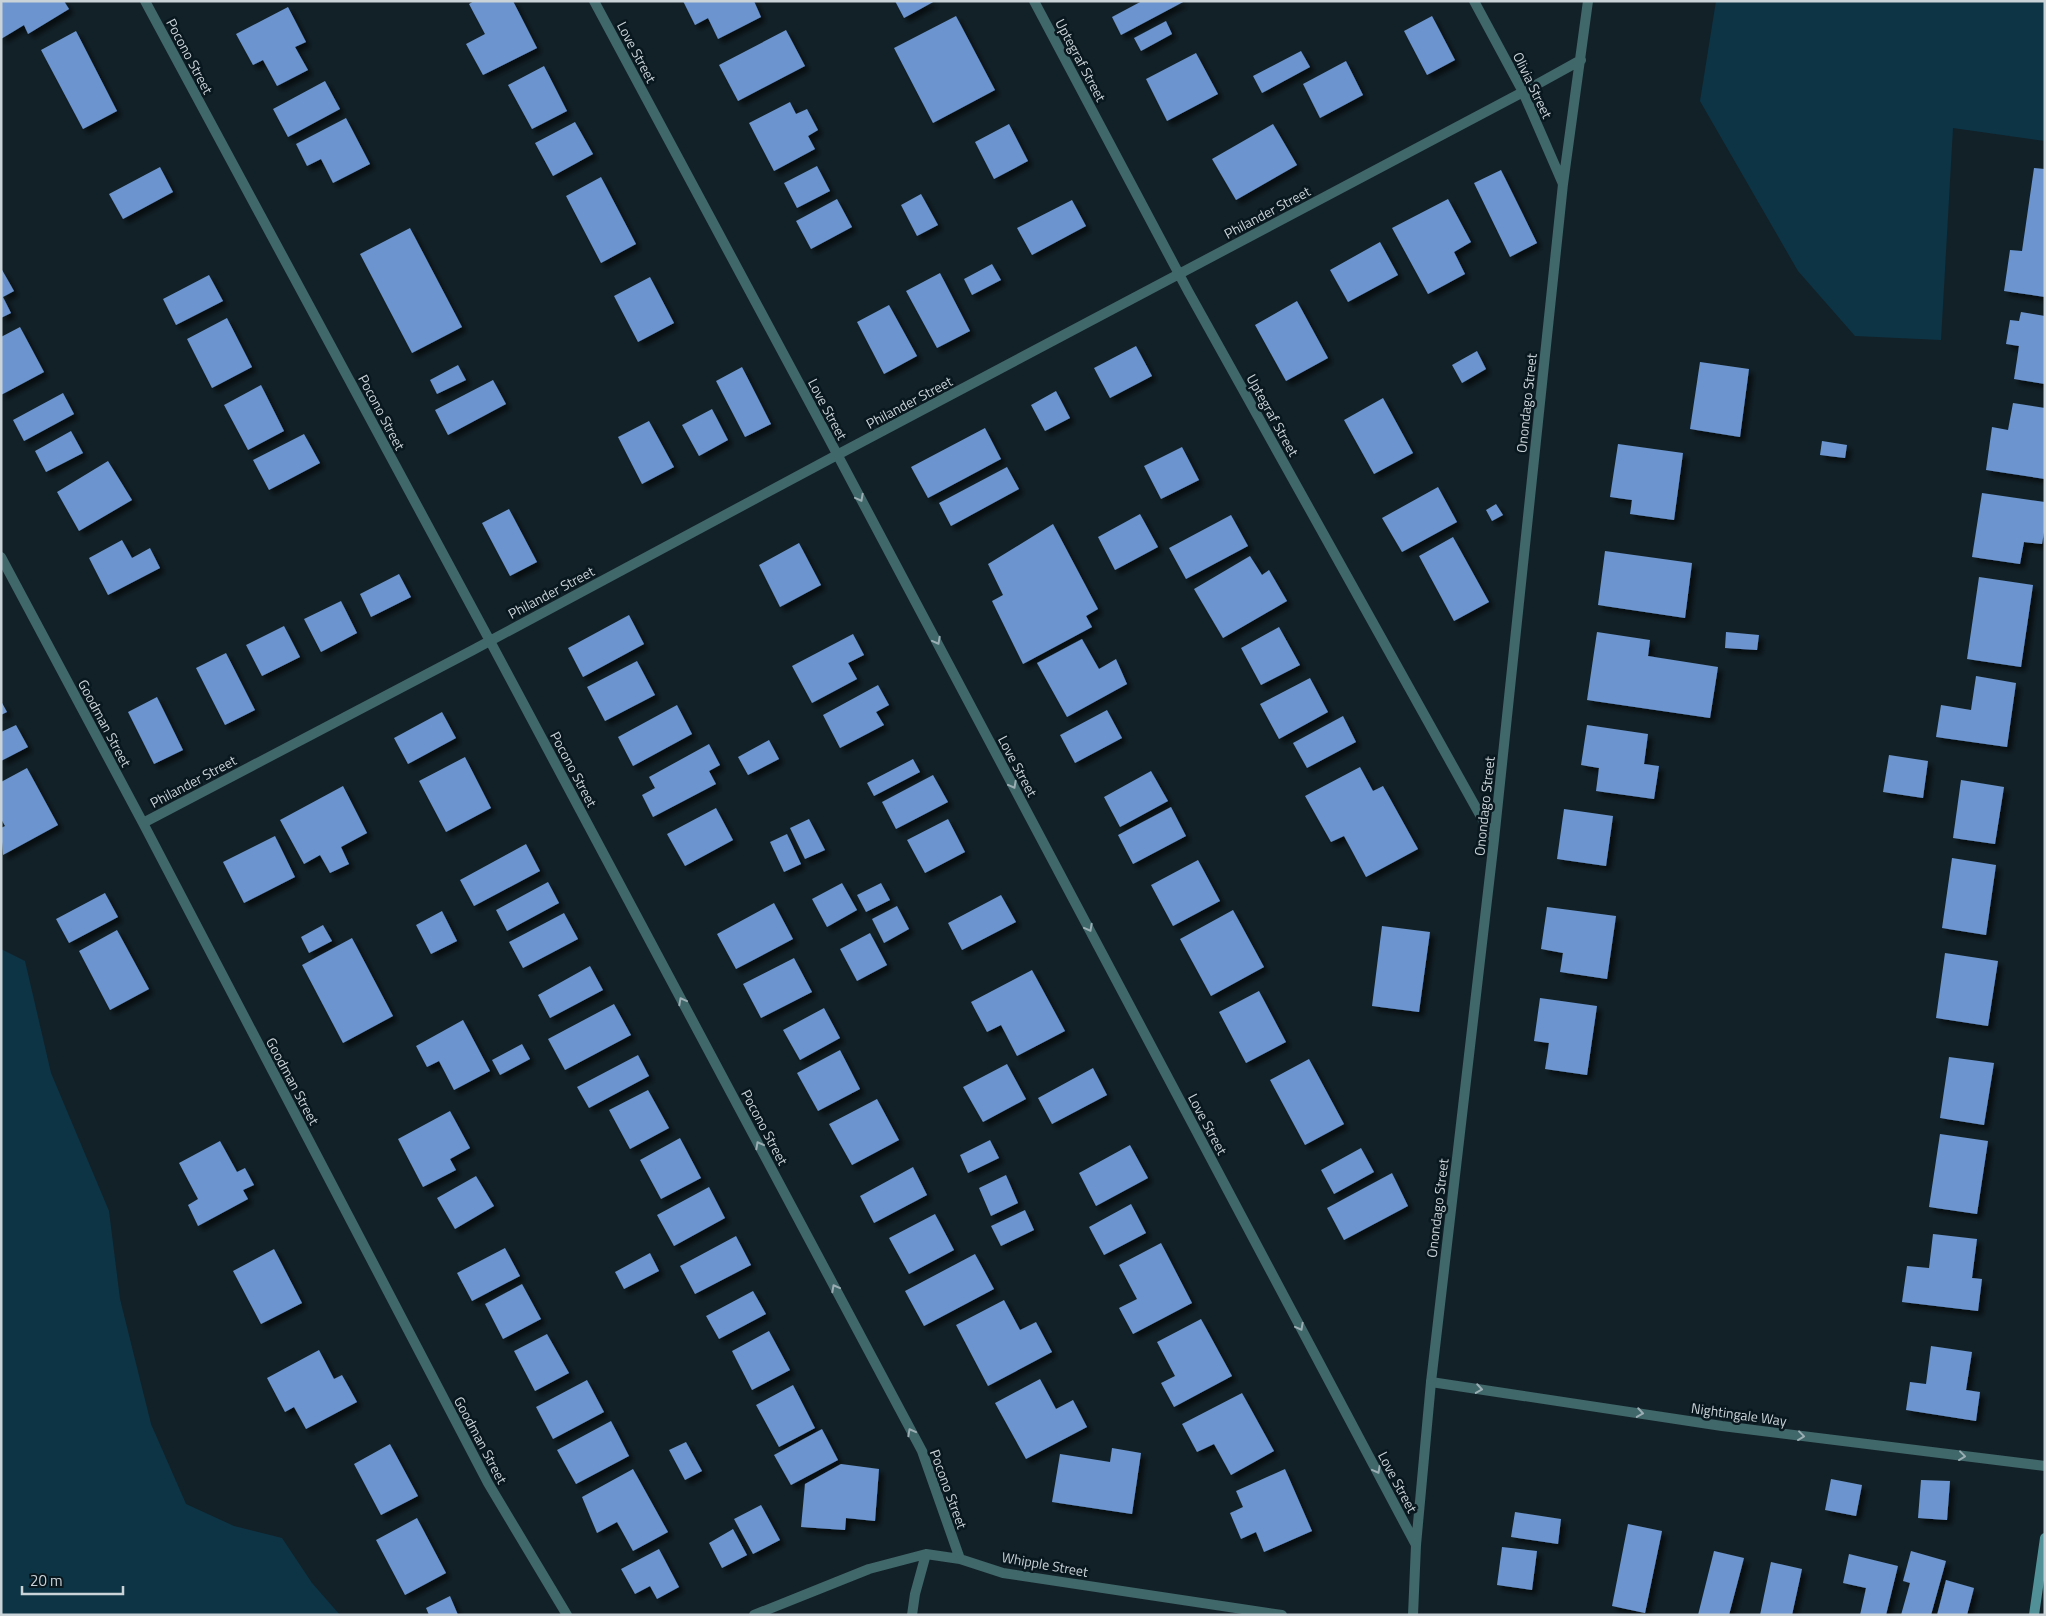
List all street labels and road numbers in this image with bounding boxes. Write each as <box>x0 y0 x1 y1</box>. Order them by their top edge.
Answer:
street label: Pocono Street <box>161 14 219 98</box>
street label: Uptegraf Street <box>1050 15 1112 105</box>
street label: Love Street <box>612 18 662 86</box>
street label: Olivia Street <box>1508 48 1558 122</box>
street label: Philander Street <box>1220 180 1314 244</box>
street label: Onondago Street <box>1510 352 1542 454</box>
street label: Pocono Street <box>353 370 411 454</box>
street label: Philander Street <box>862 370 956 434</box>
street label: Uptegraf Street <box>1242 370 1304 460</box>
street label: Love Street <box>803 375 853 443</box>
street label: Philander Street <box>504 560 598 624</box>
street label: Goodman Street <box>73 676 137 770</box>
street label: Pocono Street <box>545 727 603 811</box>
street label: Love Street <box>993 732 1043 800</box>
street label: Philander Street <box>146 749 240 813</box>
street label: Onondago Street <box>1468 755 1500 857</box>
street label: Goodman Street <box>261 1034 325 1128</box>
street label: Pocono Street <box>736 1085 794 1169</box>
street label: Love Street <box>1183 1090 1233 1158</box>
street label: Onondago Street <box>1420 1157 1454 1259</box>
street label: Goodman Street <box>449 1393 513 1487</box>
street label: Nightingale Way <box>1690 1397 1788 1431</box>
street label: Pocono Street <box>925 1446 973 1532</box>
street label: Love Street <box>1373 1448 1423 1516</box>
street label: Whipple Street <box>1000 1546 1090 1582</box>

